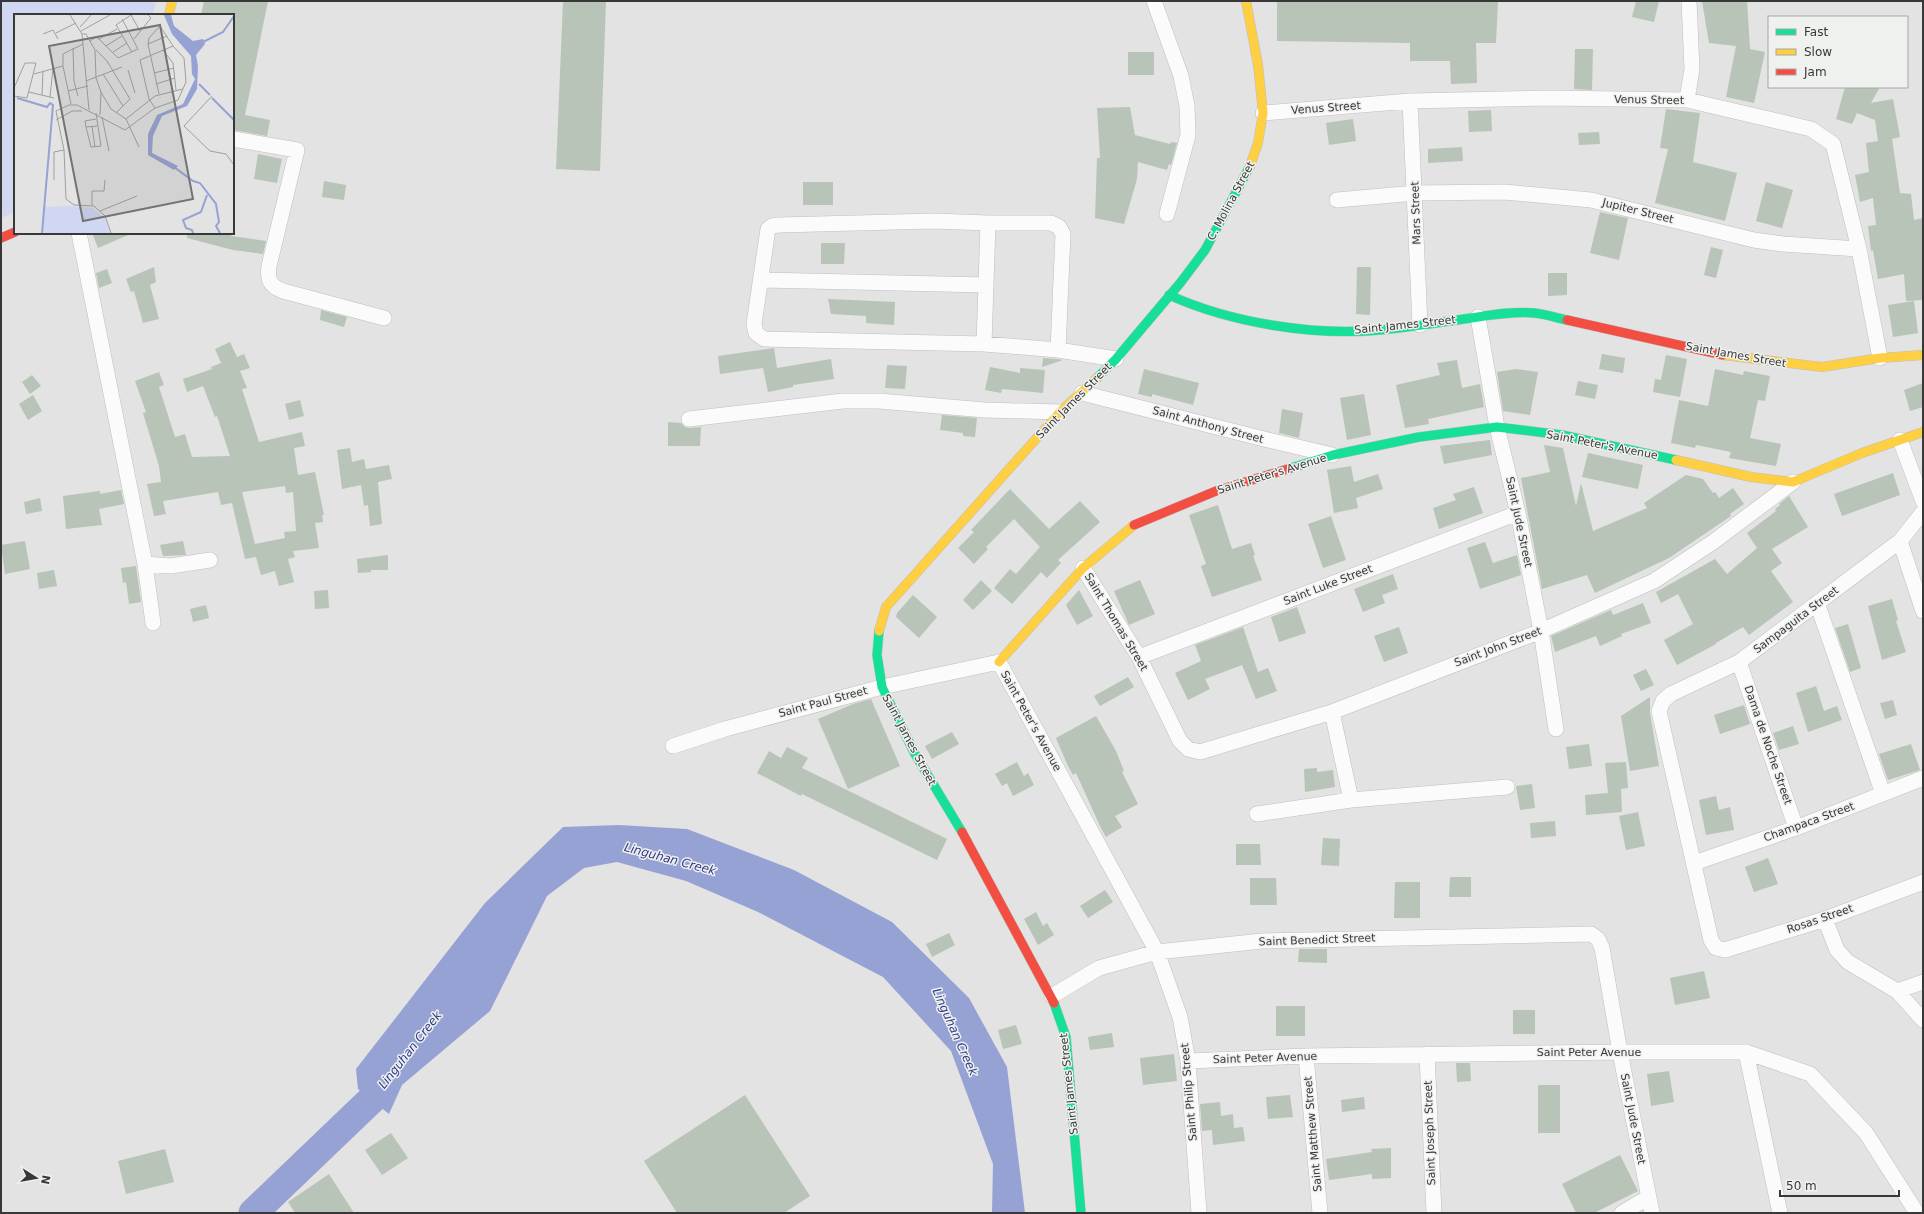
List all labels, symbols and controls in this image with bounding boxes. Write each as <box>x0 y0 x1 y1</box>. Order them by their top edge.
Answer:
inset map <box>14 14 234 234</box>
legend <box>1768 16 1908 88</box>
text: Fast <box>1804 25 1828 39</box>
text: Slow <box>1804 45 1832 59</box>
text: Jam <box>1803 65 1827 79</box>
street label: Venus Street <box>1614 93 1685 107</box>
street label: Venus Street <box>1291 99 1362 117</box>
street label: C. Molina Street <box>1205 159 1258 243</box>
street label: Mars Street <box>1408 180 1424 245</box>
street label: Jupiter Street <box>1600 196 1676 226</box>
street label: Saint James Street <box>1354 313 1457 337</box>
street label: Saint James Street <box>1685 340 1788 370</box>
street label: Saint James Street <box>1033 360 1115 442</box>
street label: Saint Anthony Street <box>1151 404 1266 446</box>
street label: Saint Peter's Avenue <box>1545 428 1659 462</box>
street label: Saint Peter's Avenue <box>1216 451 1328 497</box>
street label: Saint Jude Street <box>1503 475 1535 569</box>
street label: Saint Luke Street <box>1282 562 1375 608</box>
street label: Saint Thomas Street <box>1082 571 1151 674</box>
street label: Sampaguita Street <box>1751 583 1842 656</box>
street label: Saint John Street <box>1453 624 1544 670</box>
street label: Saint Peter's Avenue <box>998 668 1064 774</box>
street label: Saint Paul Street <box>777 684 869 720</box>
street label: Dama de Noche Street <box>1741 684 1795 807</box>
street label: Saint James Street <box>879 692 939 789</box>
street label: Champaca Street <box>1762 799 1857 844</box>
water label: Linguhan Creek <box>623 840 718 878</box>
street label: Rosas Street <box>1785 901 1855 936</box>
street label: Saint Benedict Street <box>1258 931 1376 949</box>
water label: Linguhan Creek <box>929 986 981 1079</box>
water label: Linguhan Creek <box>375 1008 445 1091</box>
street label: Saint James Street <box>1057 1032 1081 1135</box>
street label: Saint Philip Street <box>1178 1042 1200 1142</box>
street label: Saint Peter Avenue <box>1537 1046 1641 1059</box>
street label: Saint Peter Avenue <box>1213 1050 1318 1066</box>
street label: Saint Jude Street <box>1618 1072 1648 1166</box>
street label: Saint Matthew Street <box>1301 1075 1325 1192</box>
street label: Saint Joseph Street <box>1422 1080 1438 1186</box>
north arrow <box>16 1158 56 1198</box>
scale bar <box>1780 1172 1899 1198</box>
text: N <box>38 1174 53 1186</box>
text: 50 m <box>1786 1179 1817 1193</box>

